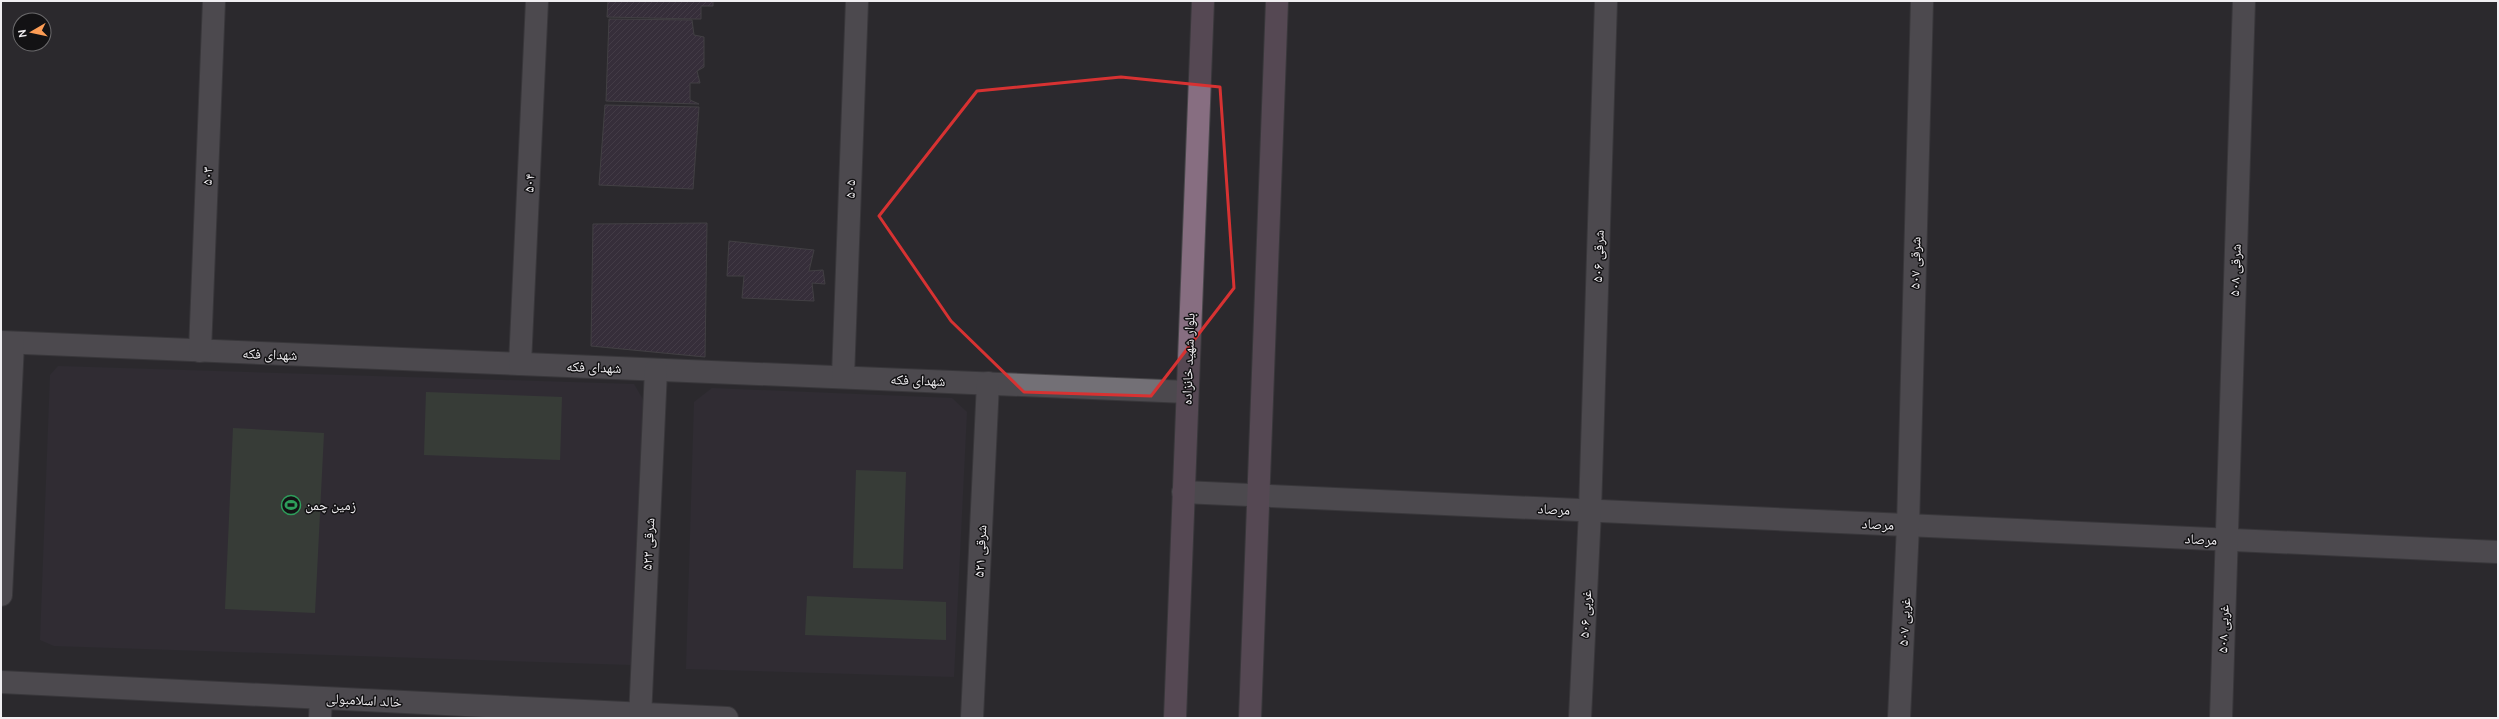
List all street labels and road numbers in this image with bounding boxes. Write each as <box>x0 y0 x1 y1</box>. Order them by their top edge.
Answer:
street label: ۵۰۳ <box>199 166 215 186</box>
street label: ۵۰۴ <box>521 173 537 193</box>
street label: ۵۰۵ <box>842 179 858 199</box>
street label: ۵۰۶ شرقی <box>1589 230 1608 283</box>
street label: ۵۰۷ شرقی <box>1907 237 1924 289</box>
street label: ۵۰۸ شرقی <box>2226 244 2245 297</box>
street label: بلوار شهید خانزاده <box>1178 313 1199 405</box>
street label: شهدای فکه <box>242 345 298 364</box>
street label: شهدای فکه <box>566 358 622 377</box>
street label: شهدای فکه <box>890 371 946 390</box>
street label: مرصاد <box>1537 500 1571 519</box>
street label: مرصاد <box>1861 515 1895 534</box>
street label: ۵۲۲ شرقی <box>639 517 658 571</box>
street label: ۵۲۱ شرقی <box>971 524 990 578</box>
street label: مرصاد <box>2184 530 2218 549</box>
street label: ۵۰۶ غربی <box>1576 589 1595 639</box>
street label: ۵۰۷ غربی <box>1895 597 1914 647</box>
street label: ۵۰۸ غربی <box>2214 605 2233 653</box>
street label: خالد اسلامبولی <box>326 690 402 711</box>

